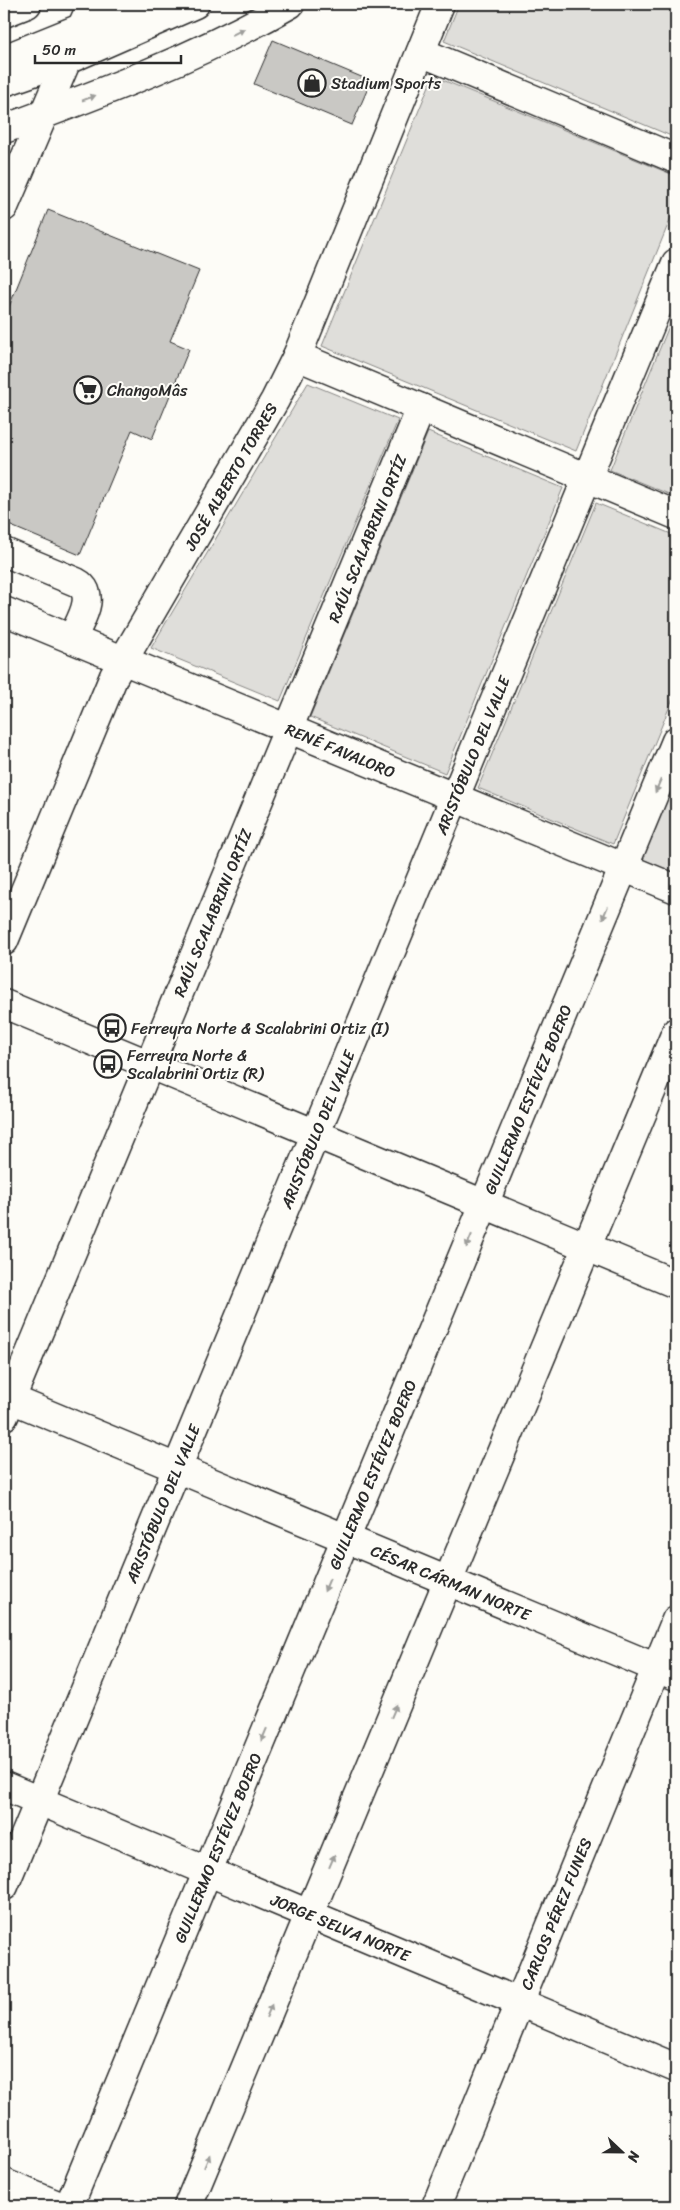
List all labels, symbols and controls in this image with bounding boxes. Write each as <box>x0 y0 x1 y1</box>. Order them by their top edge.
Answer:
one-way arrow <box>231 28 245 36</box>
scale bar <box>35 32 181 64</box>
text: 50 m <box>42 37 77 63</box>
shop icon: Stadium Sports <box>297 68 327 98</box>
place label: Stadium Sports <box>331 69 442 98</box>
one-way arrow <box>82 94 97 102</box>
supermarket icon: ChangoMâs <box>73 375 103 405</box>
place label: ChangoMâs <box>107 376 188 405</box>
street label: JOSÉ ALBERTO TORRES <box>176 397 286 557</box>
street label: RAÚL SCALABRINI ORTÍZ <box>320 449 416 627</box>
street label: ARISTÓBULO DEL VALLE <box>427 670 519 840</box>
street label: RENÉ FAVALORO <box>280 715 400 786</box>
one-way arrow <box>653 779 661 794</box>
street label: RAÚL SCALABRINI ORTÍZ <box>165 823 261 1001</box>
one-way arrow <box>601 906 609 920</box>
street label: GUILLERMO ESTÉVEZ BOERO <box>476 1000 580 1199</box>
bus stop icon: Ferreyra Norte & Scalabrini Ortiz (I) <box>97 1013 127 1043</box>
place label: Ferreyra Norte & Scalabrini Ortiz (I) <box>131 1014 390 1043</box>
place label: Ferreyra Norte & Scalabrini Ortiz (R) <box>127 1041 265 1088</box>
street label: ARISTÓBULO DEL VALLE <box>272 1045 364 1214</box>
bus stop icon: Ferreyra Norte & Scalabrini Ortiz (R) <box>93 1049 123 1079</box>
one-way arrow <box>465 1234 473 1248</box>
street label: GUILLERMO ESTÉVEZ BOERO <box>320 1375 425 1574</box>
street label: ARISTÓBULO DEL VALLE <box>117 1419 209 1588</box>
street label: CÉSAR CÁRMAN NORTE <box>366 1536 536 1629</box>
one-way arrow <box>322 1578 330 1592</box>
one-way arrow <box>390 1703 398 1718</box>
one-way arrow <box>260 1728 268 1742</box>
street label: GUILLERMO ESTÉVEZ BOERO <box>166 1748 270 1947</box>
street label: CARLOS PÉREZ FUNES <box>512 1833 600 1994</box>
one-way arrow <box>328 1854 336 1868</box>
street label: JORGE SELVA NORTE <box>265 1885 416 1970</box>
one-way arrow <box>266 2004 274 2018</box>
north arrow <box>598 2128 648 2178</box>
text: N <box>620 2147 647 2166</box>
one-way arrow <box>203 2154 211 2168</box>

